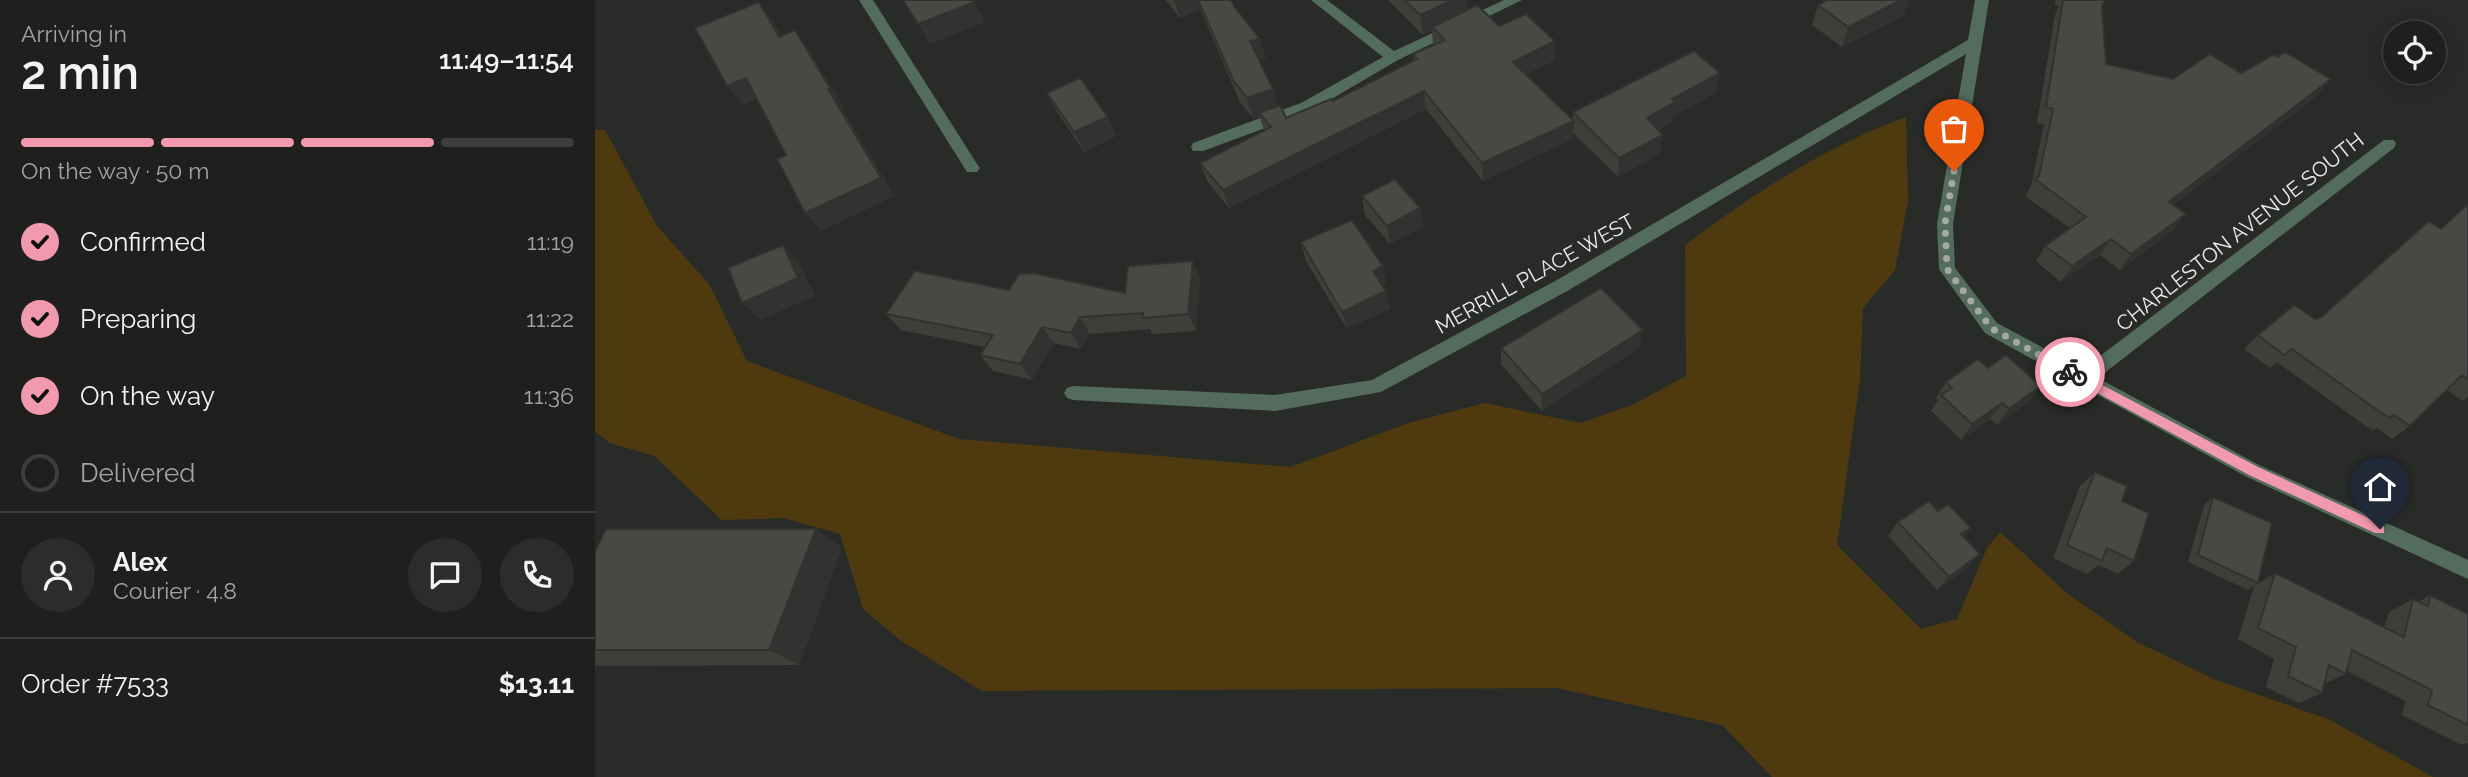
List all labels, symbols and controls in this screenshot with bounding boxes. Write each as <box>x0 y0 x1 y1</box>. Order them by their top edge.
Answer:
text: Arriving in <box>21 20 127 47</box>
map controls <box>2383 21 2446 84</box>
button: locate <box>2383 21 2446 84</box>
text: 11:49–11:54 <box>439 45 574 75</box>
text: 2 min <box>21 46 139 100</box>
pin <box>1924 99 1984 171</box>
icon: bag <box>1935 110 1973 148</box>
street label: CHARLESTON AVENUE SOUTH <box>2111 127 2368 336</box>
text: On the way · 50 m <box>21 157 209 184</box>
street label: MERRILL PLACE WEST <box>1431 208 1639 339</box>
icon: check <box>21 223 59 261</box>
text: Confirmed <box>80 227 206 257</box>
text: 11:19 <box>527 228 574 255</box>
icon: check <box>21 300 59 338</box>
text: Preparing <box>80 304 196 334</box>
text: 11:22 <box>526 305 574 332</box>
courier <box>2035 337 2105 407</box>
icon: bike <box>2051 353 2089 391</box>
icon: check <box>21 377 59 415</box>
text: On the way <box>80 381 215 411</box>
text: 11:36 <box>524 382 574 409</box>
pin <box>2350 457 2410 529</box>
text: Delivered <box>80 458 195 488</box>
icon: home <box>2361 468 2399 506</box>
button: person <box>21 538 95 612</box>
button: chat <box>408 538 482 612</box>
button: phone <box>500 538 574 612</box>
text: Alex <box>113 547 168 577</box>
text: Courier · 4.8 <box>113 577 237 604</box>
text: Order #7533 <box>21 669 169 699</box>
text: $13.11 <box>499 669 574 699</box>

